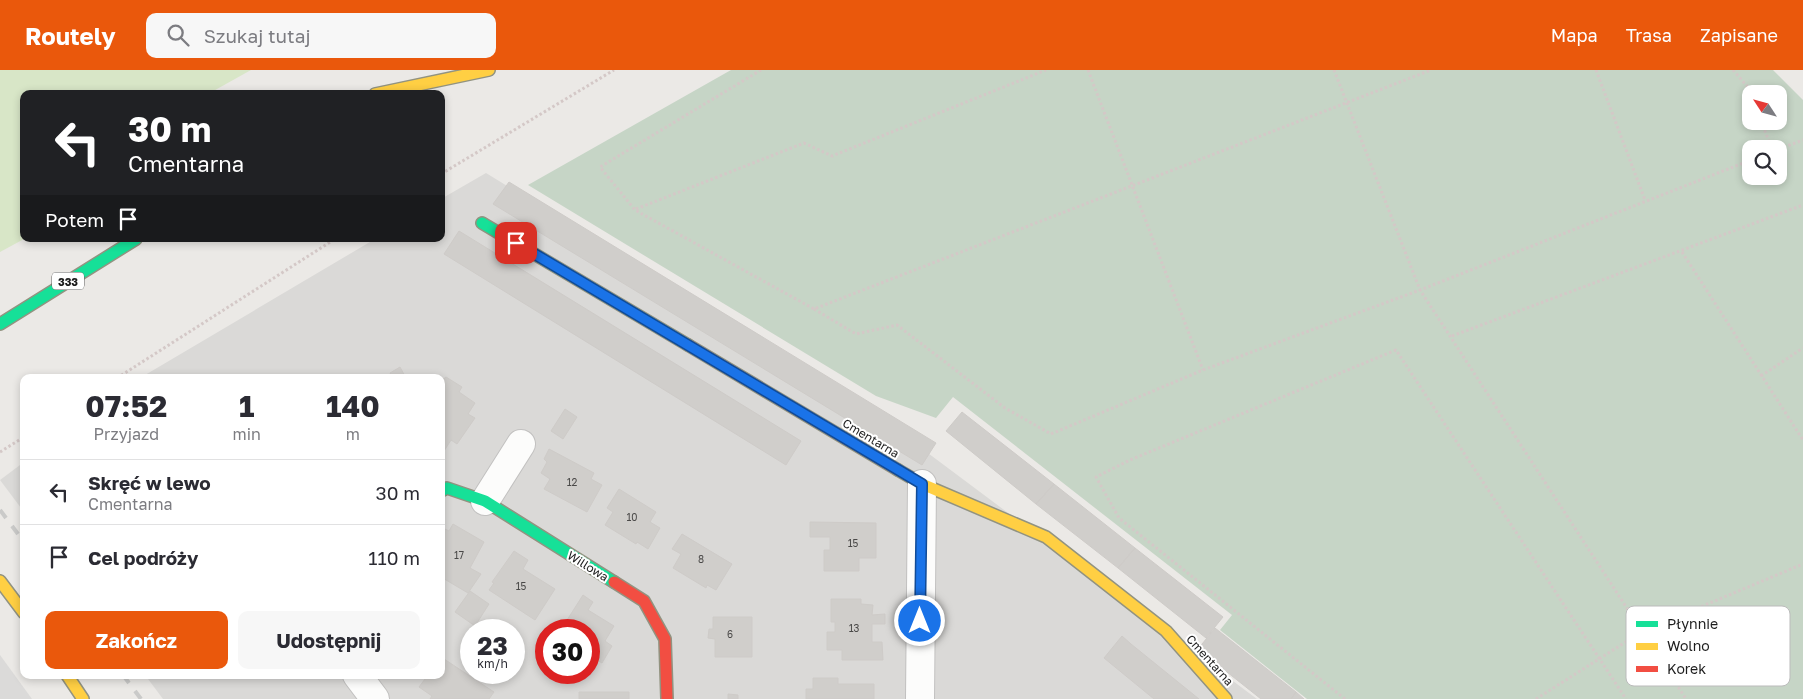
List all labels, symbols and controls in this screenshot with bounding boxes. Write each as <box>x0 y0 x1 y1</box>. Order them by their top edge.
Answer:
search box <box>146 13 496 58</box>
text: Routely <box>25 21 116 50</box>
icon: search <box>164 21 192 49</box>
text: Szukaj tutaj <box>204 24 311 47</box>
text: Mapa <box>1551 24 1598 46</box>
text: Trasa <box>1626 24 1672 46</box>
text: Zapisane <box>1700 24 1778 46</box>
north arrow <box>1742 85 1788 130</box>
map controls <box>1742 85 1787 185</box>
text: 30 m <box>128 108 211 150</box>
icon: left <box>45 110 110 175</box>
button: search <box>1742 140 1787 185</box>
text: Cmentarna <box>128 150 244 177</box>
icon: arrive <box>114 205 142 233</box>
text: Potem <box>45 208 104 231</box>
pin <box>495 222 537 264</box>
icon: arrive <box>502 229 530 257</box>
road number: 333 <box>52 272 84 290</box>
text: 07:52 <box>85 388 167 424</box>
text: 1 <box>239 388 254 424</box>
text: 140 <box>326 388 380 424</box>
street label: Cmentarna <box>840 415 902 461</box>
text: Przyjazd <box>94 424 159 444</box>
text: min <box>233 424 261 444</box>
text: m <box>346 424 360 444</box>
text: Skręć w lewo <box>88 471 211 494</box>
house number: 12 <box>567 476 578 488</box>
icon: left <box>45 478 73 506</box>
text: 30 m <box>376 481 420 504</box>
text: Cmentarna <box>88 494 173 514</box>
house number: 10 <box>626 511 638 523</box>
house number: 15 <box>848 537 859 549</box>
icon: arrive <box>45 543 73 571</box>
text: Cel podróży <box>88 546 198 569</box>
text: 110 m <box>368 546 420 569</box>
street label: Willowa <box>565 548 611 584</box>
house number: 17 <box>454 549 464 561</box>
house number: 8 <box>698 553 704 565</box>
house number: 15 <box>516 580 527 592</box>
position arrow <box>893 594 945 646</box>
legend <box>1626 606 1790 686</box>
button: Zakończ <box>45 611 228 669</box>
button: Udostępnij <box>238 611 420 669</box>
text: Płynnie <box>1667 615 1718 632</box>
speed limit sign: 30 <box>535 619 600 684</box>
house number: 13 <box>849 622 859 634</box>
house number: 6 <box>727 628 733 640</box>
text: 23 <box>477 630 508 661</box>
street label: Cmentarna <box>1183 631 1237 689</box>
text: Wolno <box>1667 637 1710 654</box>
text: km/h <box>477 656 508 671</box>
text: Korek <box>1667 660 1706 677</box>

